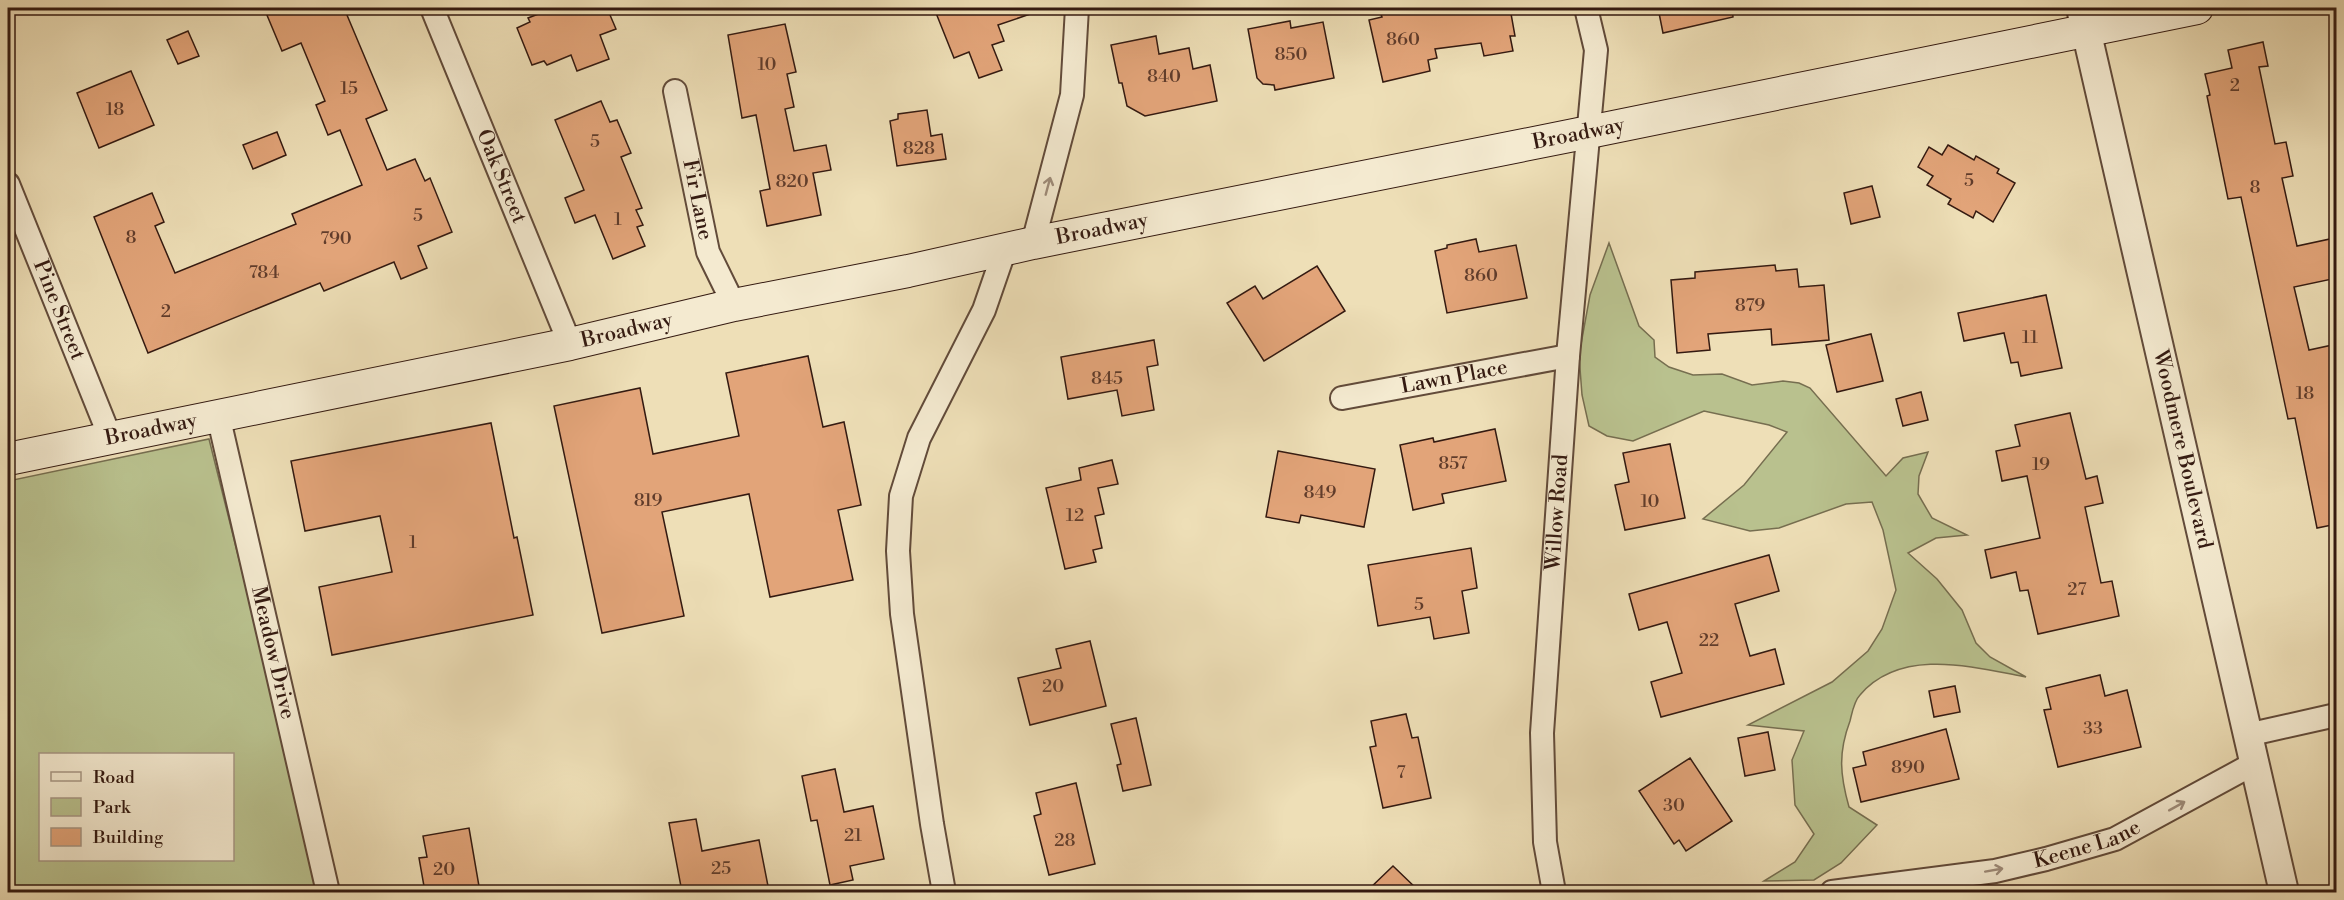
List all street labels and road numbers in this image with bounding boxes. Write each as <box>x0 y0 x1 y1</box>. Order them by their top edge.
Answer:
street label: Broadway <box>1529 112 1628 156</box>
street label: Oak Street <box>470 125 532 228</box>
street label: Fir Lane <box>676 157 718 242</box>
street label: Broadway <box>1053 207 1151 251</box>
street label: Pine Street <box>27 256 91 365</box>
street label: Broadway <box>577 307 676 354</box>
street label: Woodmere Boulevard <box>2147 347 2218 552</box>
street label: Lawn Place <box>1399 355 1510 400</box>
street label: Broadway <box>102 407 200 452</box>
street label: Willow Road <box>1540 453 1574 572</box>
street label: Meadow Drive <box>245 584 301 722</box>
street label: Keene Lane <box>2031 815 2145 875</box>

